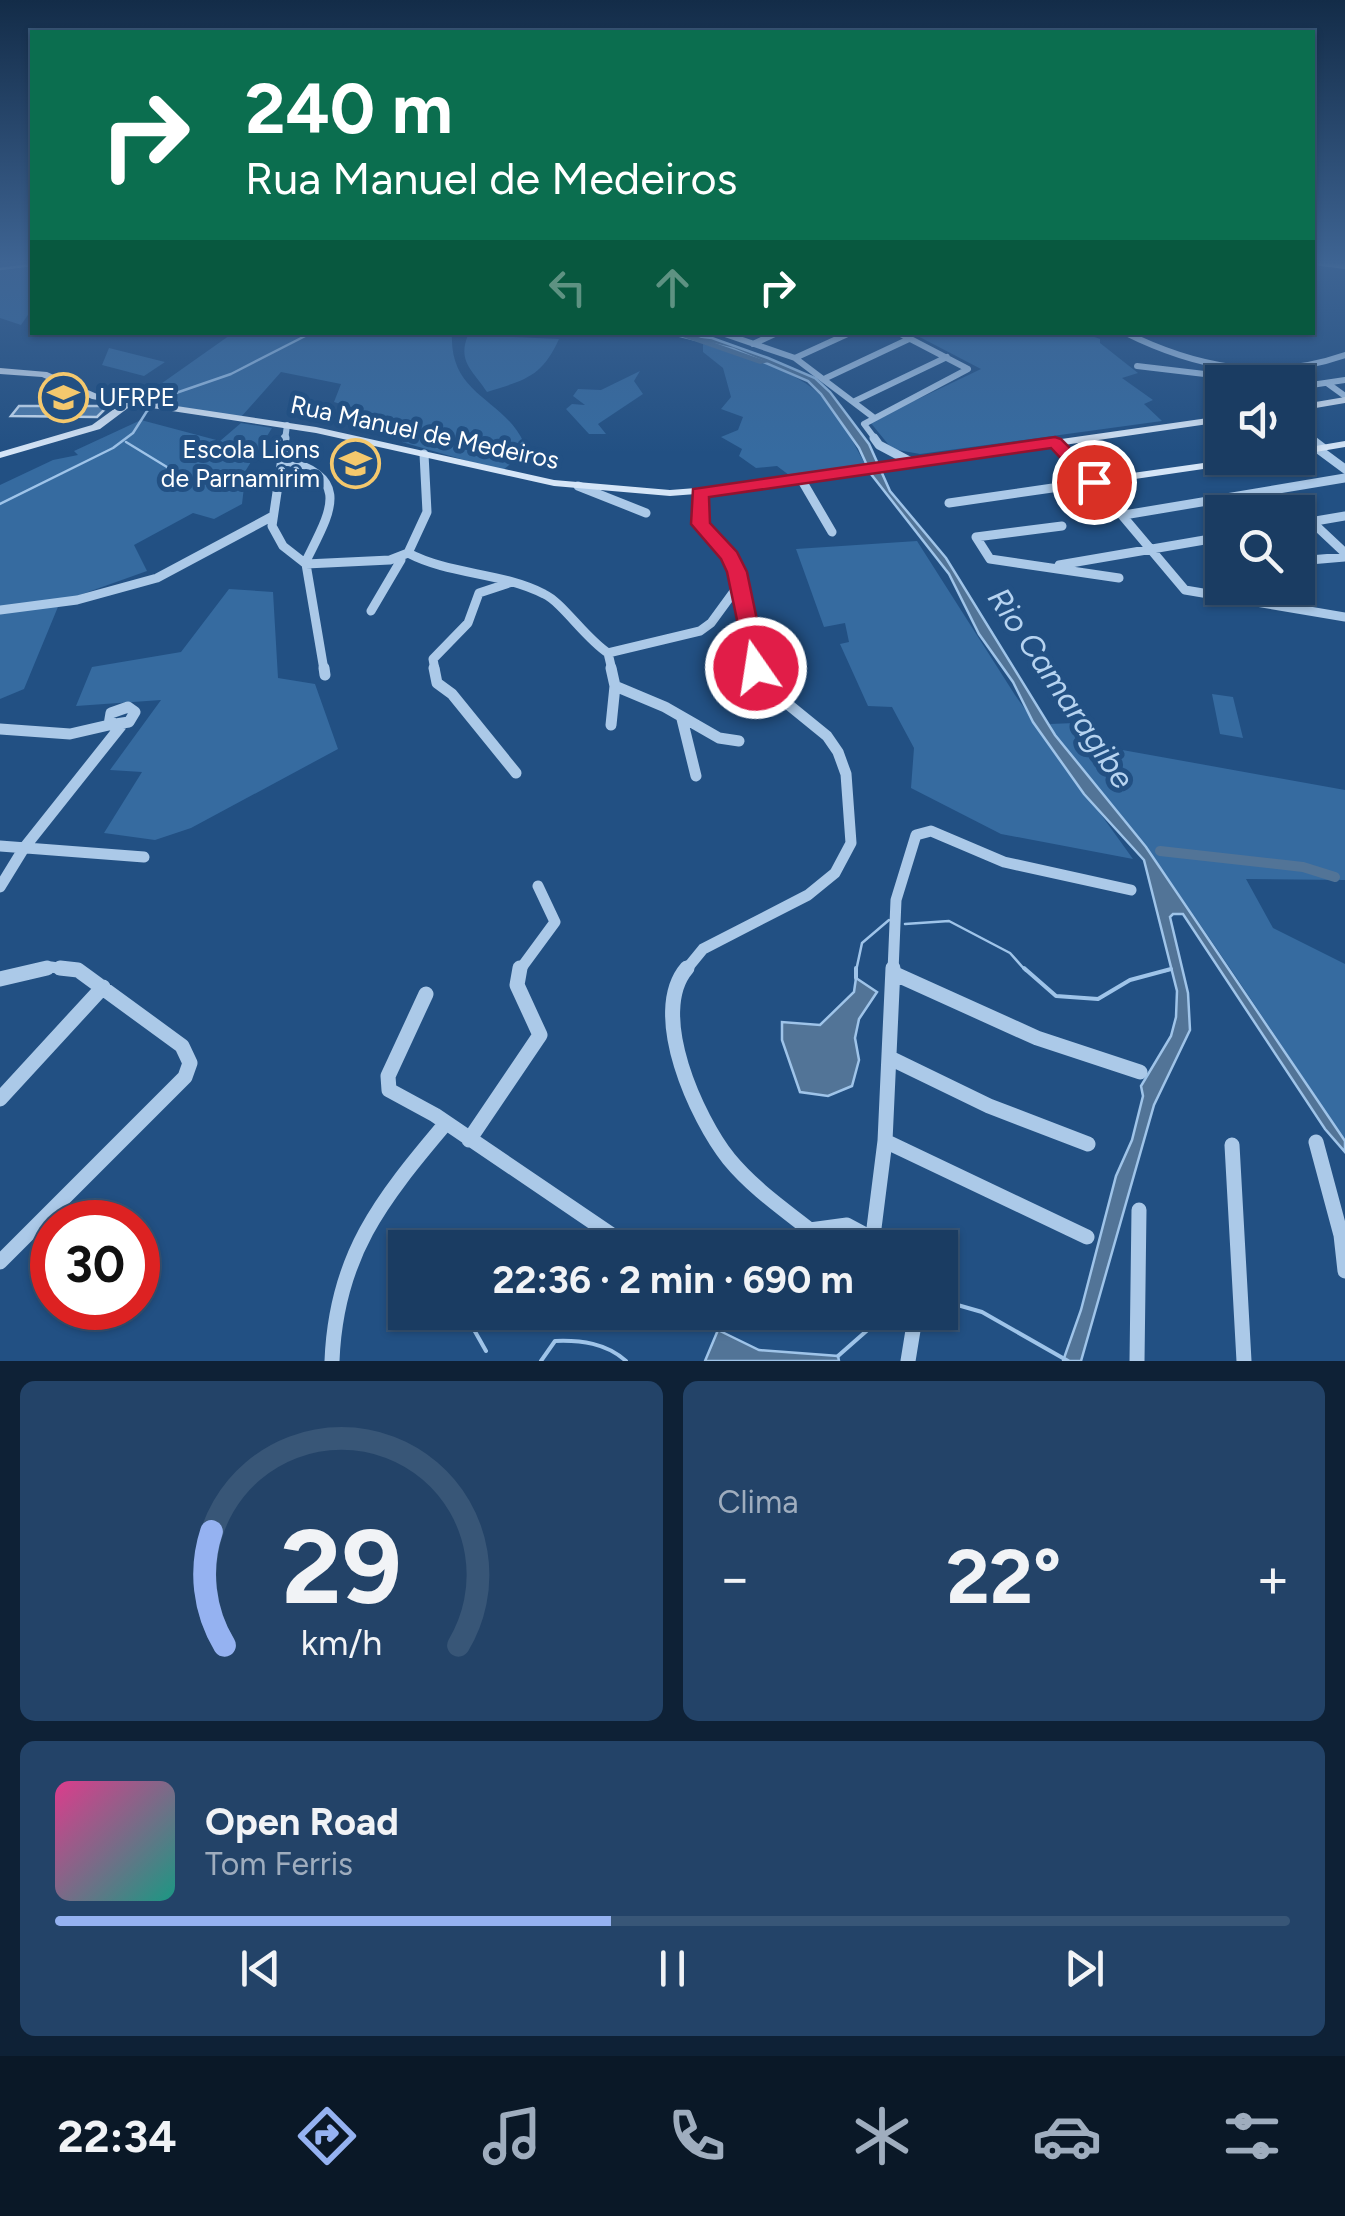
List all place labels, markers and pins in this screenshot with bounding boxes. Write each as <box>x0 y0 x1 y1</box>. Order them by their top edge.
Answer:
school or university icon: UFRPE <box>38 371 90 423</box>
place label: UFRPE <box>99 382 175 412</box>
place label: Escola Lions de Parnamirim <box>161 434 320 493</box>
school or university icon: Escola Lions de Parnamirim <box>329 437 381 489</box>
pin <box>1052 440 1137 525</box>

